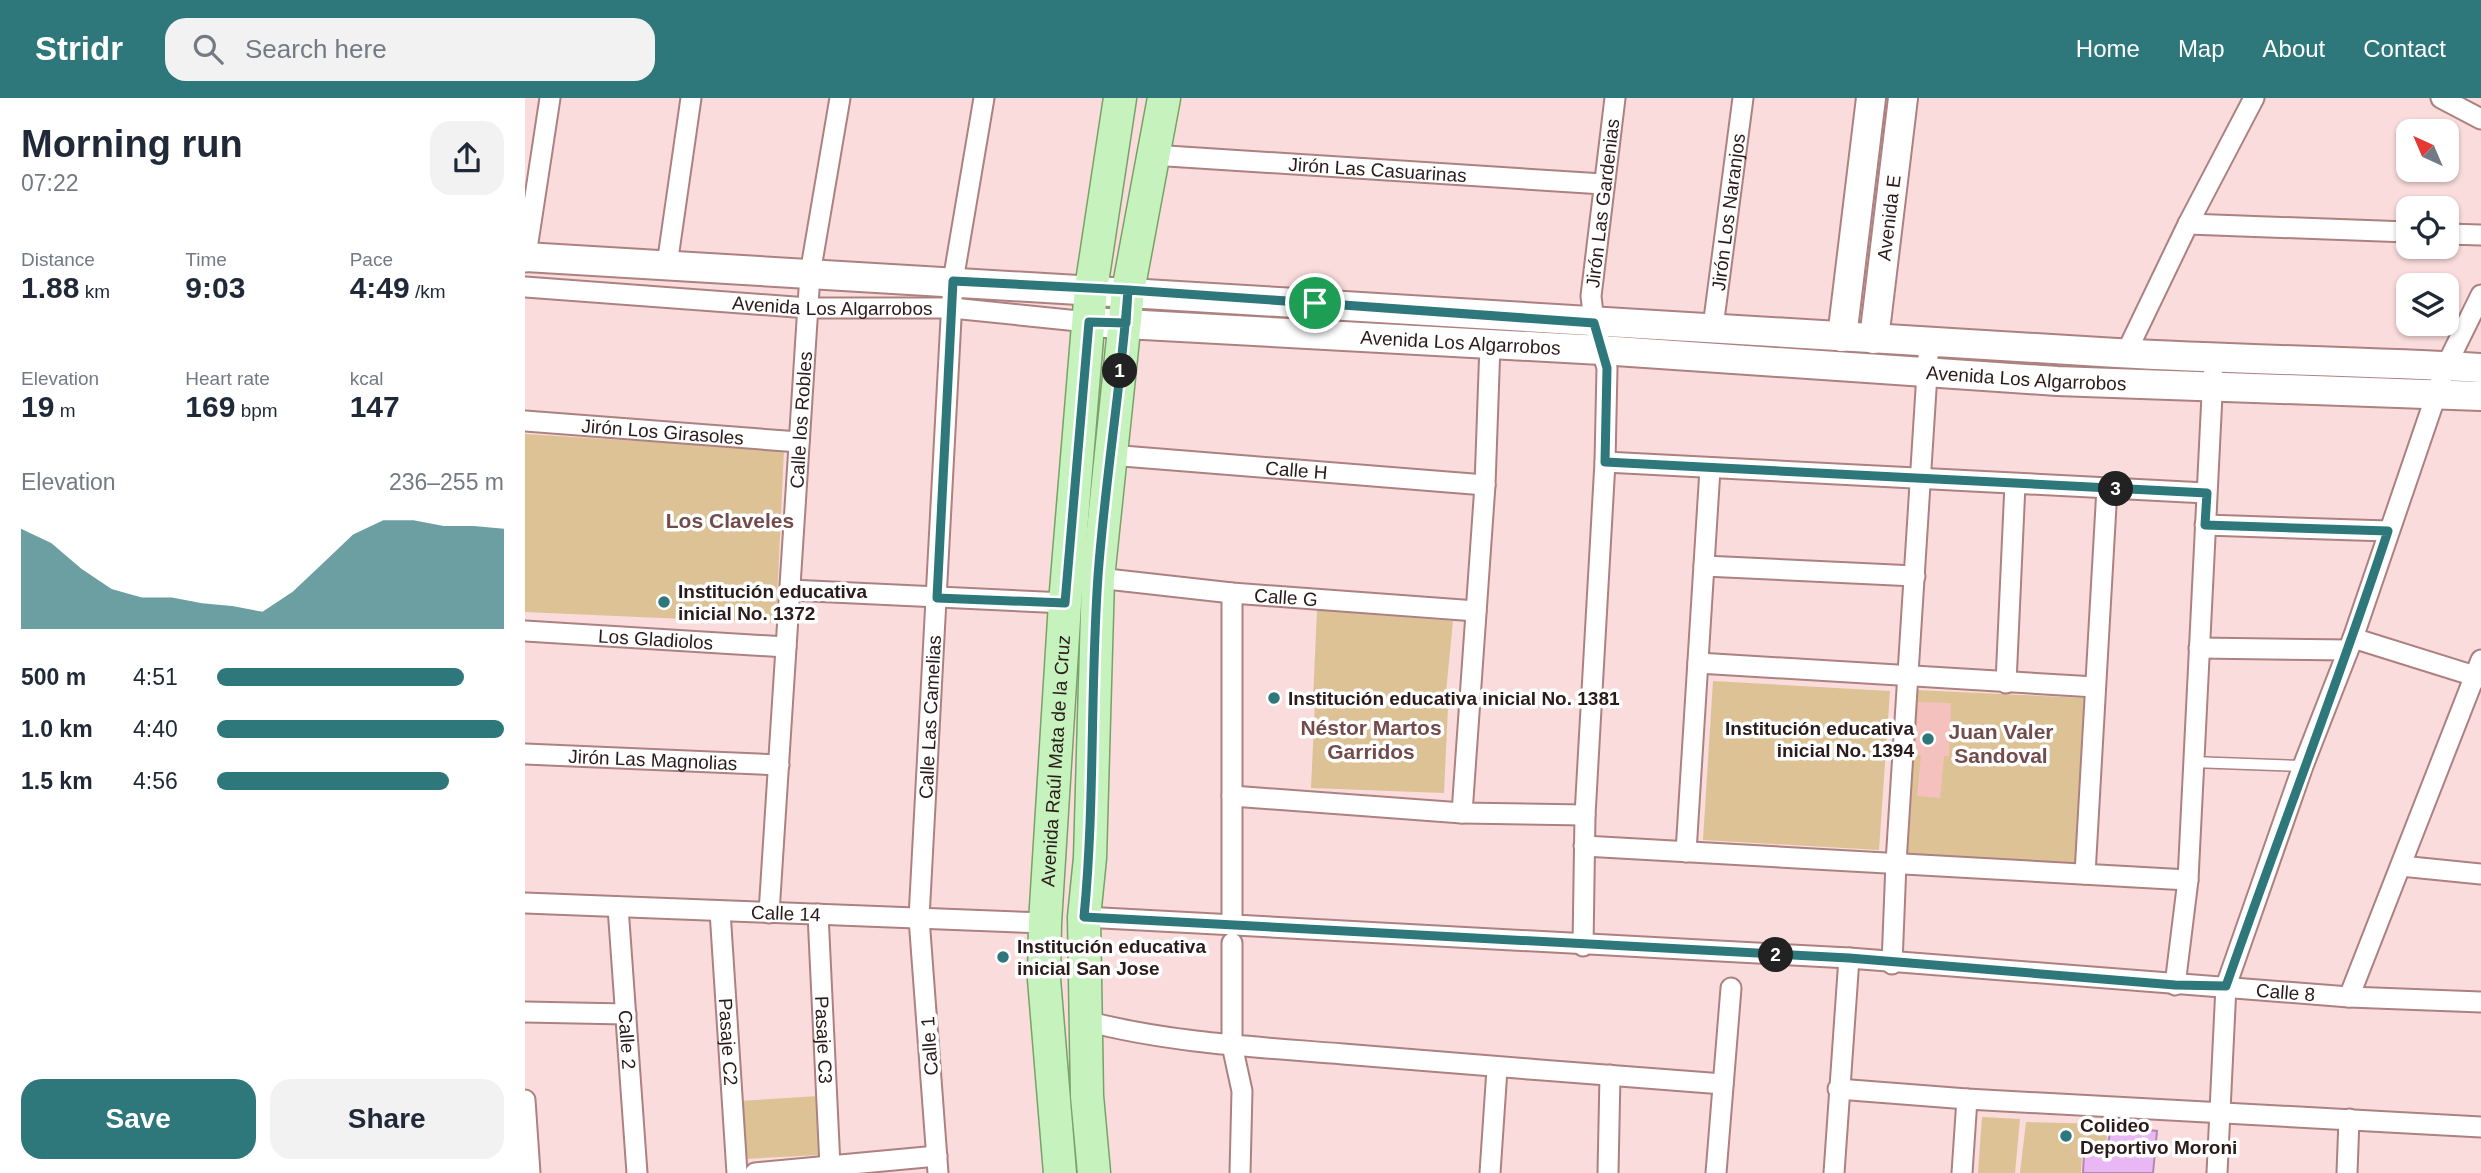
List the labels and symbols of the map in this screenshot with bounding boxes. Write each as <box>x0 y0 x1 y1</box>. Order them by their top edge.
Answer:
street label: Jirón Las Gardenias <box>1582 118 1623 289</box>
north arrow <box>2396 119 2459 182</box>
street label: Jirón Los Naranjos <box>1708 132 1749 292</box>
street label: Jirón Las Casuarinas <box>1288 154 1467 186</box>
street label: Avenida E <box>1873 174 1905 262</box>
pin <box>1285 273 1345 333</box>
street label: Avenida Los Algarrobos <box>731 292 932 319</box>
street label: Avenida Los Algarrobos <box>1360 327 1561 359</box>
street label: Calle los Robles <box>786 351 816 489</box>
pin: 1 <box>1103 354 1137 388</box>
street label: Avenida Los Algarrobos <box>1925 362 2127 394</box>
street label: Jirón Los Girasoles <box>581 415 744 449</box>
street label: Calle H <box>1264 457 1328 483</box>
pin: 3 <box>2099 472 2133 506</box>
district label: Los Claveles <box>666 509 794 532</box>
place label: Institución educativa inicial No. 1372 <box>678 581 867 624</box>
street label: Calle G <box>1254 585 1318 610</box>
marker: Institución educativa inicial No. 1372 <box>656 594 672 610</box>
street label: Los Gladiolos <box>598 626 714 654</box>
street label: Avenida Raúl Mata de la Cruz <box>1037 634 1074 888</box>
street label: Calle Las Camelias <box>915 635 945 799</box>
place label: Institución educativa inicial No. 1381 <box>1288 688 1620 709</box>
marker: Institución educativa inicial No. 1381 <box>1266 690 1282 706</box>
district label: Néstor Martos Garridos <box>1300 716 1442 763</box>
place label: Institución educativa inicial No. 1394 <box>1725 718 1914 761</box>
district label: Juan Valer Sandoval <box>1948 720 2054 767</box>
marker: Institución educativa inicial No. 1394 <box>1920 731 1936 747</box>
street label: Jirón Las Magnolias <box>568 746 738 774</box>
street label: Calle 14 <box>751 902 821 925</box>
place label: Institución educativa inicial San Jose <box>1017 936 1206 979</box>
pin: 2 <box>1759 938 1793 972</box>
marker: Institución educativa inicial San Jose <box>995 949 1011 965</box>
street label: Calle 8 <box>2255 980 2316 1005</box>
street label: Pasaje C3 <box>811 996 836 1084</box>
street label: Pasaje C2 <box>715 997 741 1086</box>
street label: Calle 2 <box>614 1009 640 1070</box>
street label: Calle 1 <box>917 1016 942 1076</box>
place label: Colideo Deportivo Moroni <box>2080 1115 2237 1158</box>
marker: Colideo Deportivo Moroni <box>2058 1128 2074 1144</box>

